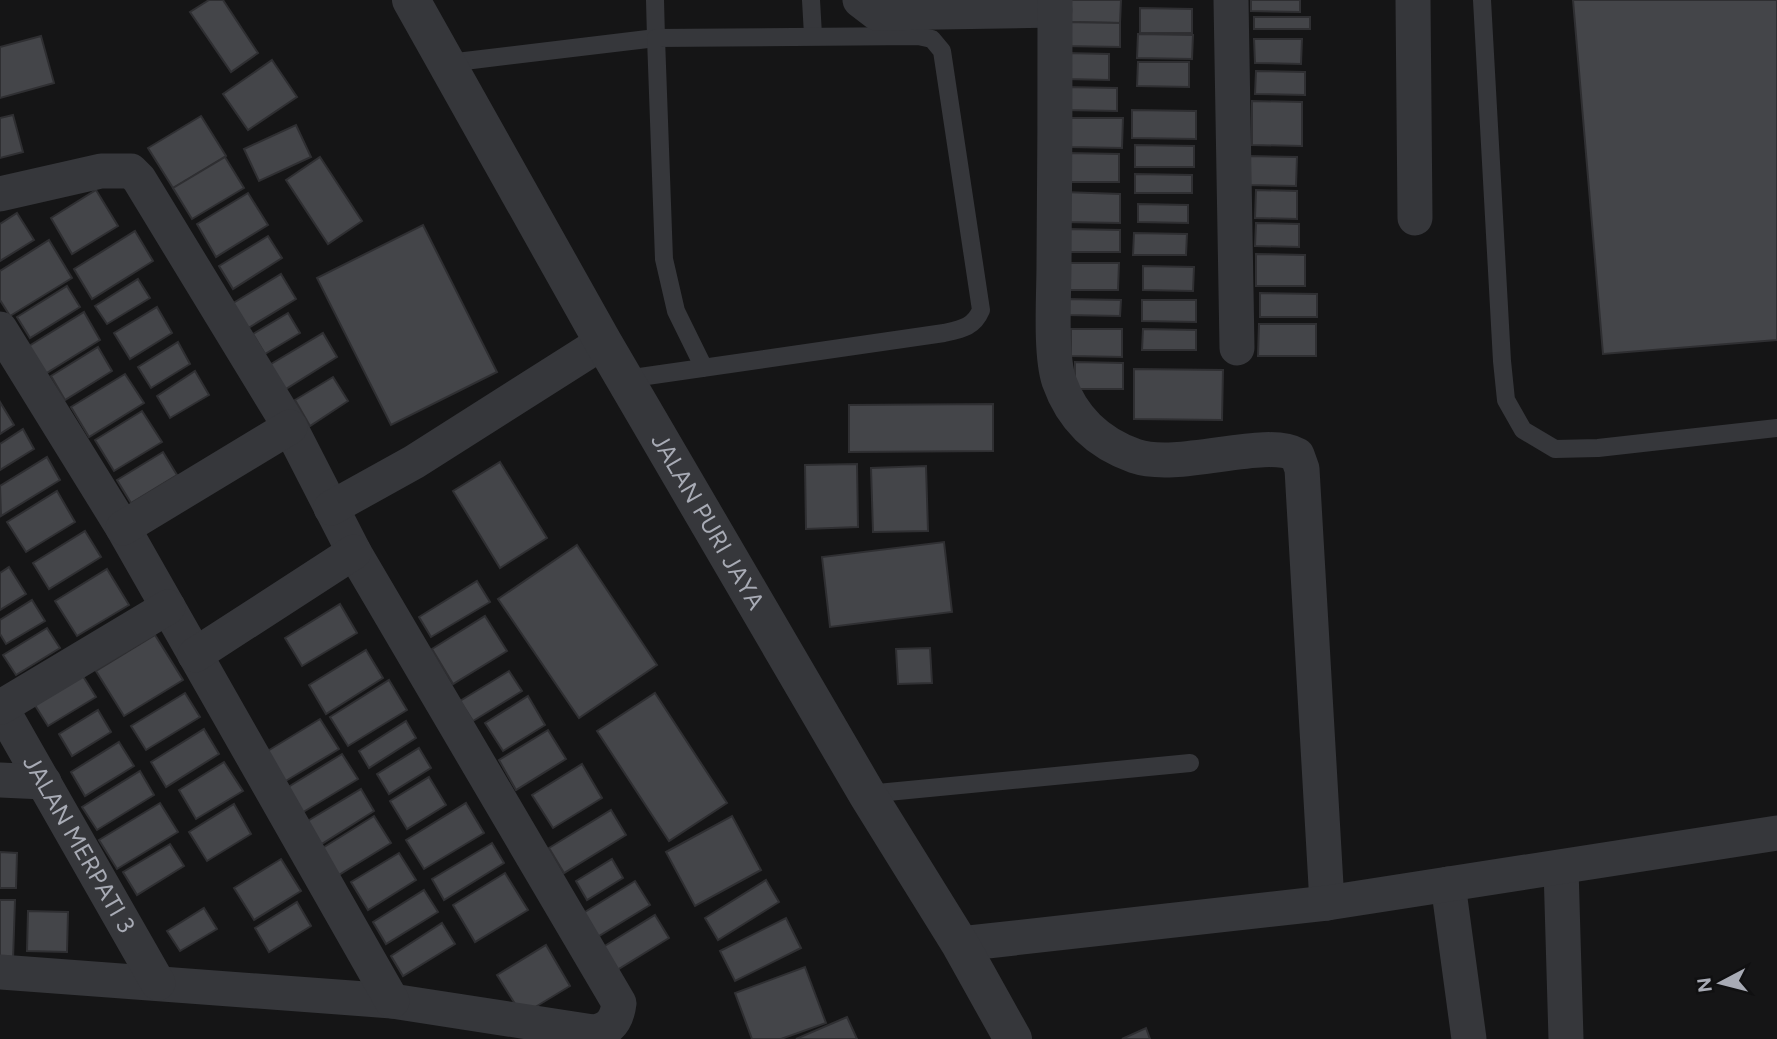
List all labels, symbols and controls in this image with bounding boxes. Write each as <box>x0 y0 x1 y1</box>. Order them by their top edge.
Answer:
street label: JALAN PURI JAYA <box>645 428 771 615</box>
street label: JALAN MERPATI 3 <box>17 750 141 938</box>
north arrow <box>1686 948 1756 1018</box>
text: N <box>1692 976 1717 994</box>

